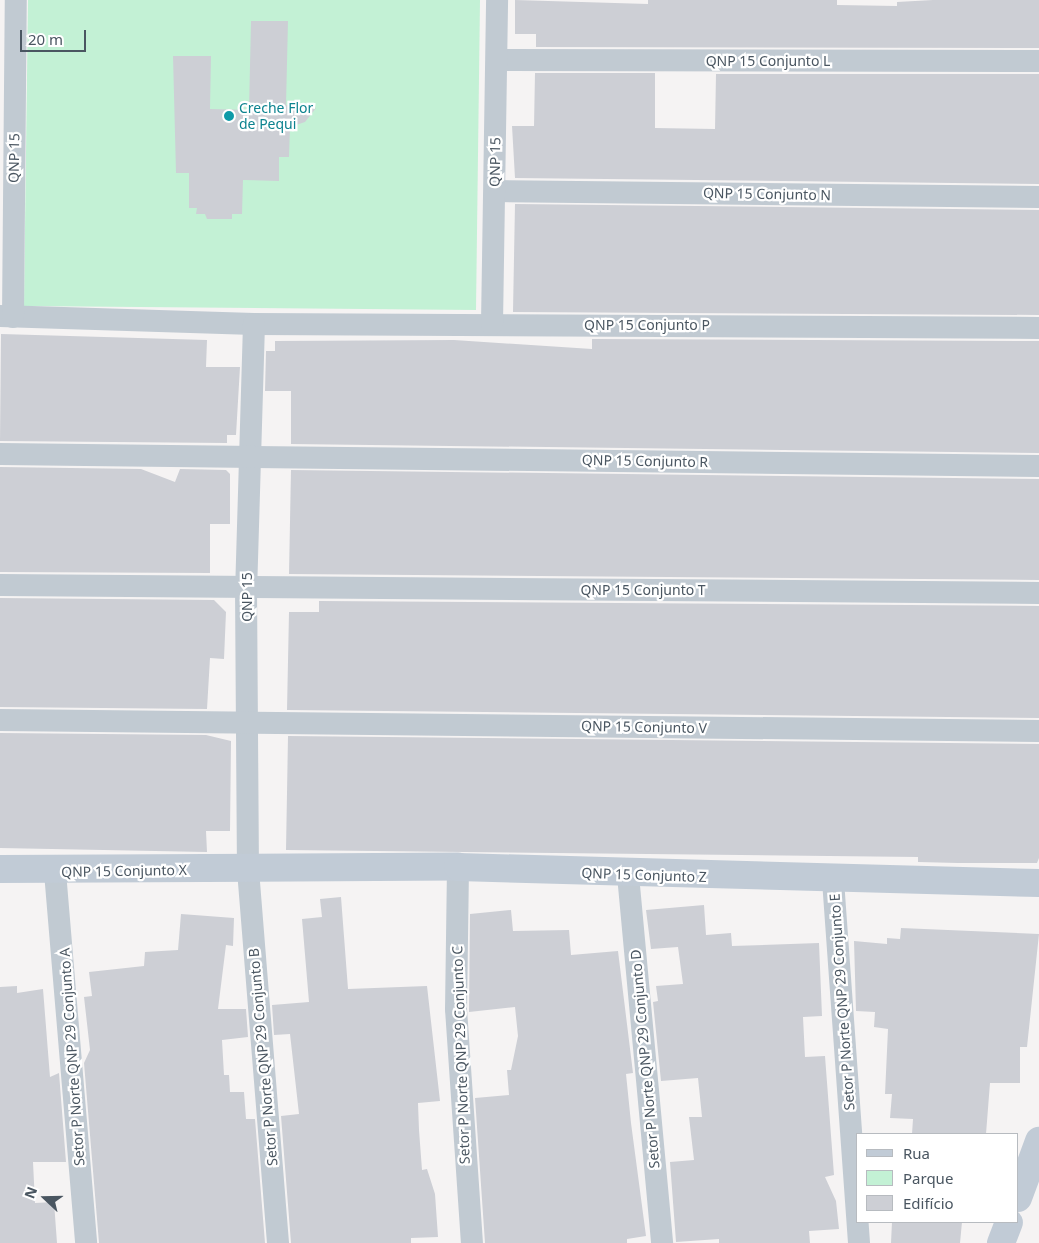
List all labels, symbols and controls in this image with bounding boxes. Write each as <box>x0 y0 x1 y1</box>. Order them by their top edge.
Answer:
scale bar <box>22 20 89 52</box>
text: 20 m <box>28 29 63 49</box>
street label: QNP 15 Conjunto L <box>706 53 830 69</box>
place label: Creche Flor de Pequi <box>239 100 313 132</box>
marker: Creche Flor de Pequi <box>223 110 235 122</box>
street label: QNP 15 <box>5 133 23 183</box>
street label: QNP 15 <box>486 137 504 187</box>
street label: QNP 15 Conjunto N <box>703 184 831 204</box>
street label: QNP 15 Conjunto P <box>584 317 710 333</box>
street label: QNP 15 Conjunto R <box>582 452 708 470</box>
street label: QNP 15 <box>239 572 255 622</box>
street label: QNP 15 Conjunto T <box>580 582 706 598</box>
street label: QNP 15 Conjunto V <box>581 718 707 736</box>
street label: QNP 15 Conjunto X <box>61 862 187 880</box>
street label: QNP 15 Conjunto Z <box>581 864 707 886</box>
street label: Setor P Norte QNP 29 Conjunto E <box>826 893 858 1111</box>
street label: Setor P Norte QNP 29 Conjunto C <box>449 946 473 1164</box>
street label: Setor P Norte QNP 29 Conjunto A <box>56 947 88 1167</box>
street label: Setor P Norte QNP 29 Conjunto B <box>245 947 281 1167</box>
street label: Setor P Norte QNP 29 Conjunto D <box>627 949 663 1169</box>
legend <box>856 1133 1019 1223</box>
text: Rua <box>903 1143 930 1163</box>
text: Parque <box>903 1168 953 1188</box>
north arrow <box>20 1173 70 1223</box>
text: N <box>20 1184 41 1201</box>
text: Edifício <box>903 1193 954 1213</box>

